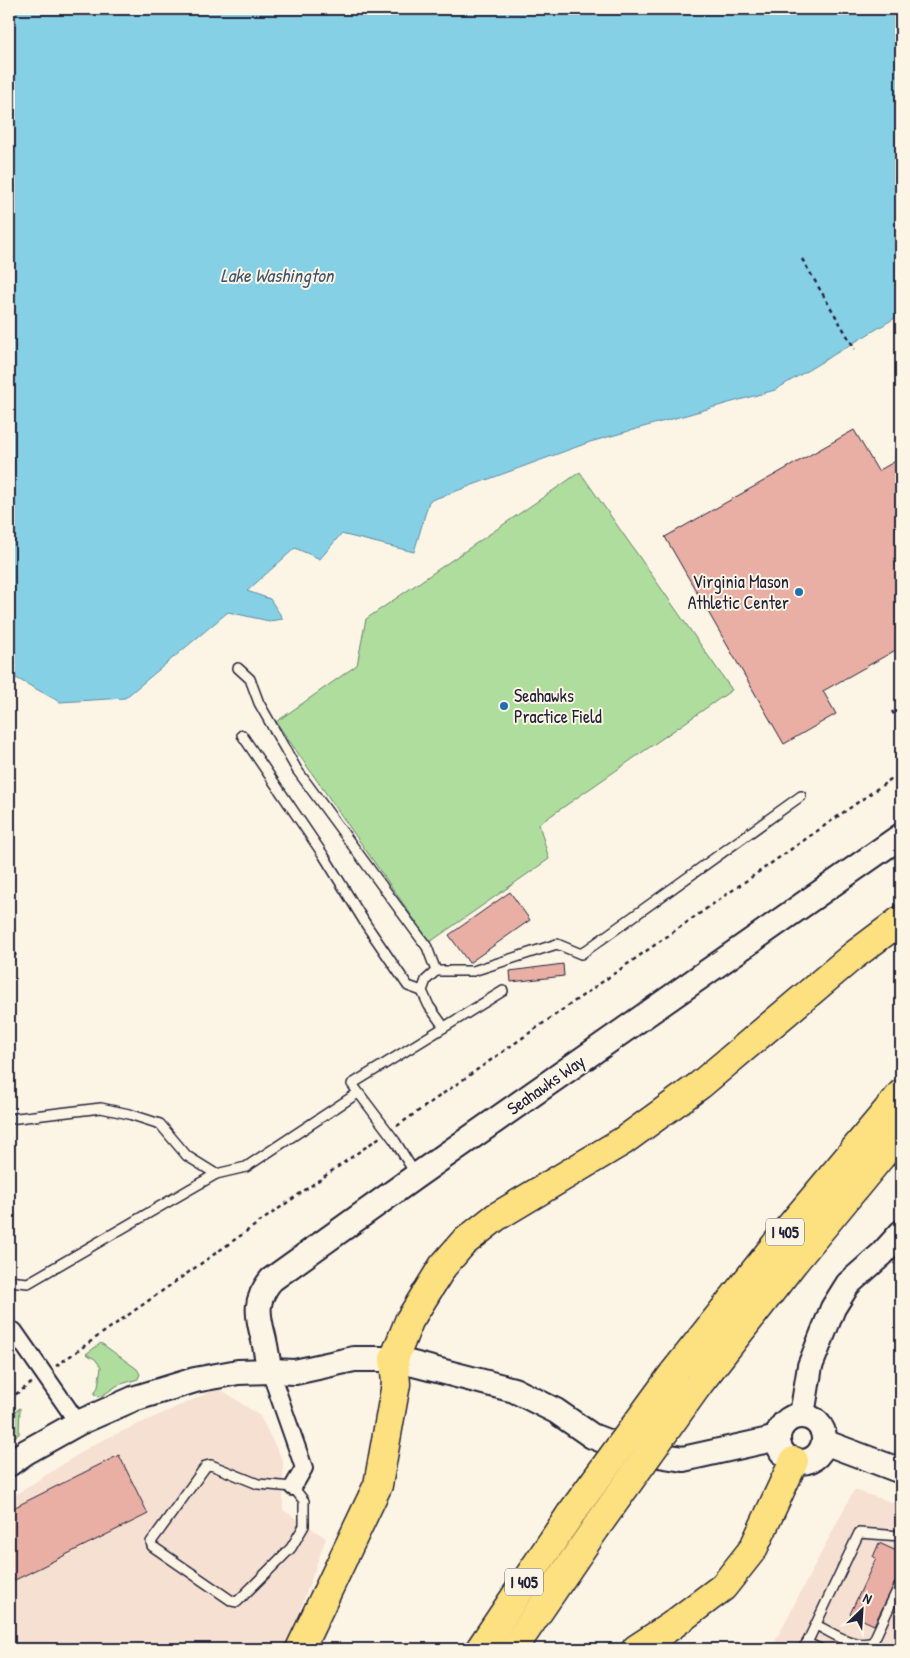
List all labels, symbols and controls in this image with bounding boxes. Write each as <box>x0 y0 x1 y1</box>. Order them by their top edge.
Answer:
water label: Lake Washington <box>221 262 335 288</box>
place label: Virginia Mason Athletic Center <box>688 569 789 615</box>
marker: Virginia Mason Athletic Center <box>793 586 805 598</box>
place label: Seahawks Practice Field <box>514 683 602 729</box>
marker: Seahawks Practice Field <box>498 700 510 712</box>
street label: Seahawks Way <box>502 1048 590 1121</box>
road number: I 405 <box>766 1218 804 1246</box>
road number: I 405 <box>505 1568 543 1595</box>
north arrow <box>838 1586 888 1636</box>
text: N <box>860 1588 876 1608</box>

